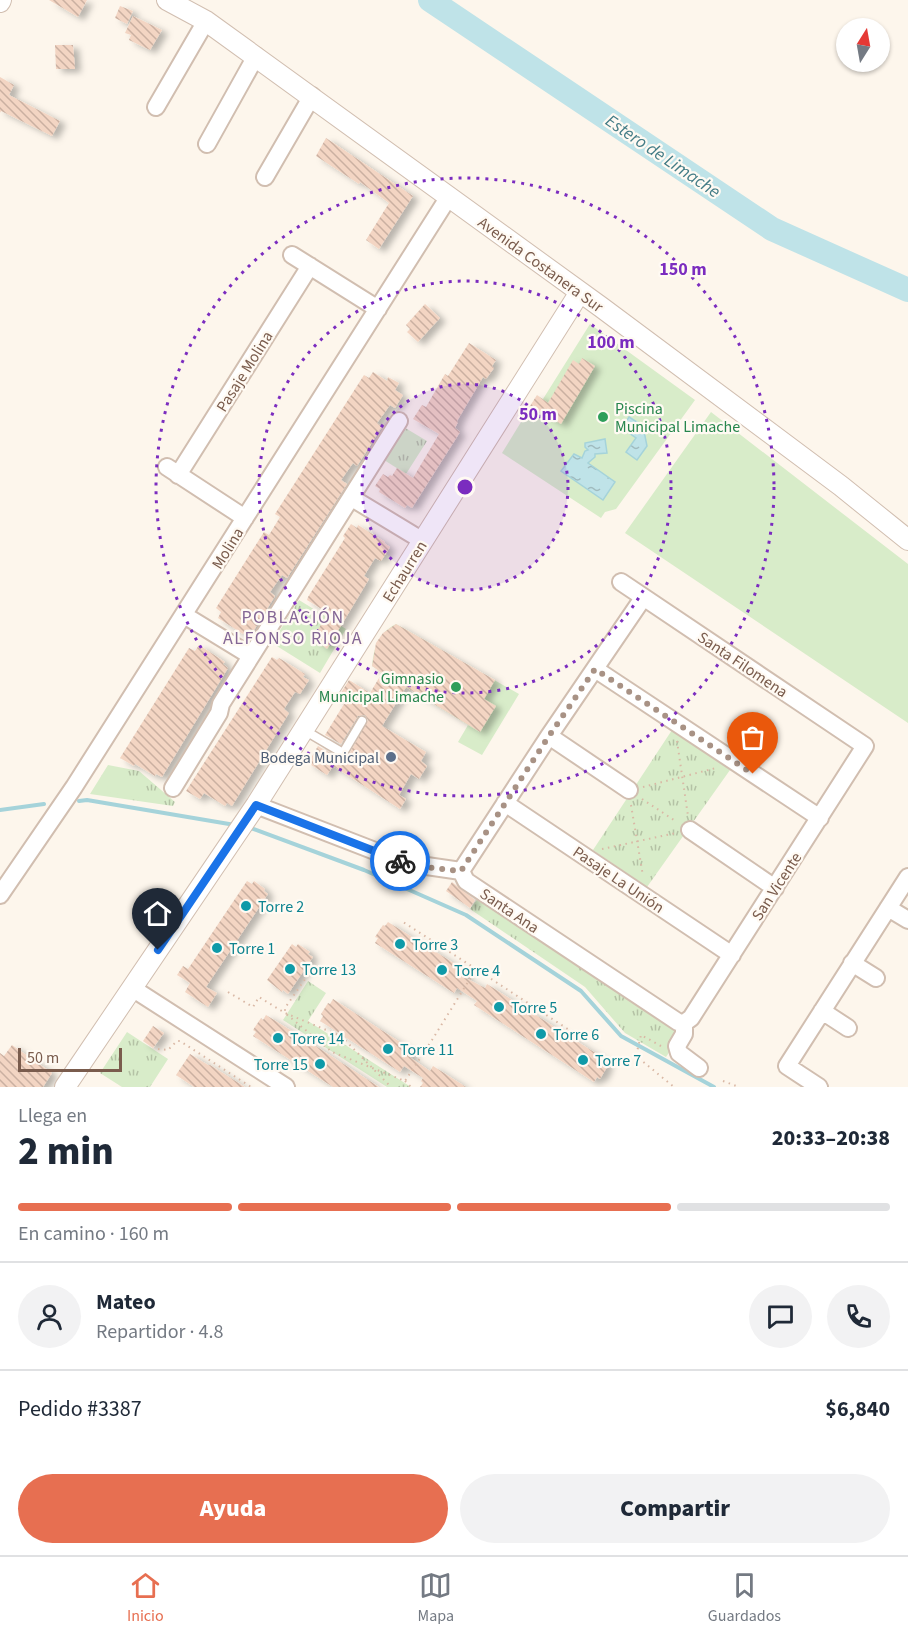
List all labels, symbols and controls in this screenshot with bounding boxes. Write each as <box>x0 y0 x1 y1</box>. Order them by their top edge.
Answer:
north arrow <box>836 18 890 72</box>
map controls <box>836 18 890 72</box>
water label: Estero de Limache <box>600 109 725 204</box>
street label: Avenida Costanera Sur <box>473 212 608 318</box>
text: 150 m <box>659 257 707 282</box>
street label: Pasaje Molina <box>211 327 278 416</box>
text: 100 m <box>587 330 635 355</box>
place label: Piscina Municipal Limache <box>615 398 740 438</box>
text: 50 m <box>519 402 557 427</box>
marker: Piscina Municipal Limache <box>596 410 610 424</box>
centre of rings <box>455 477 475 497</box>
street label: Molina <box>207 524 249 573</box>
street label: Echaurren <box>377 537 432 606</box>
district label: POBLACIÓN ALFONSO RIOJA <box>223 605 363 651</box>
street label: Santa Filomena <box>693 627 792 703</box>
place label: Gimnasio Municipal Limache <box>319 668 444 708</box>
marker: Gimnasio Municipal Limache <box>449 680 463 694</box>
pin <box>727 712 778 774</box>
icon: bag <box>736 721 769 754</box>
place label: Bodega Municipal <box>260 747 379 769</box>
marker: Bodega Municipal <box>384 750 398 764</box>
courier <box>370 831 430 891</box>
street label: Pasaje La Unión <box>568 841 668 919</box>
icon: bike <box>384 845 417 878</box>
street label: San Vicente <box>747 848 807 925</box>
street label: Santa Ana <box>475 883 543 939</box>
pin <box>132 888 183 950</box>
place label: Torre 2 <box>258 896 304 918</box>
icon: home <box>141 897 174 930</box>
marker: Torre 2 <box>239 899 253 913</box>
place label: Torre 3 <box>412 934 458 956</box>
marker: Torre 3 <box>393 937 407 951</box>
place label: Torre 1 <box>229 938 275 960</box>
marker: Torre 1 <box>210 941 224 955</box>
place label: Torre 13 <box>302 959 356 981</box>
place label: Torre 4 <box>454 960 500 982</box>
marker: Torre 13 <box>283 962 297 976</box>
marker: Torre 4 <box>435 963 449 977</box>
place label: Torre 5 <box>511 997 557 1019</box>
marker: Torre 5 <box>492 1000 506 1014</box>
place label: Torre 6 <box>553 1024 599 1046</box>
marker: Torre 6 <box>534 1027 548 1041</box>
place label: Torre 14 <box>290 1028 344 1050</box>
marker: Torre 14 <box>271 1031 285 1045</box>
place label: Torre 11 <box>400 1039 454 1061</box>
marker: Torre 11 <box>381 1042 395 1056</box>
scale bar <box>18 1045 122 1072</box>
text: 50 m <box>27 1047 59 1069</box>
place label: Torre 7 <box>595 1050 641 1072</box>
marker: Torre 7 <box>576 1053 590 1067</box>
place label: Torre 15 <box>254 1054 308 1076</box>
marker: Torre 15 <box>313 1057 327 1071</box>
text: Llega en <box>18 1102 87 1130</box>
text: 20:33–20:38 <box>772 1122 890 1154</box>
text: 2 min <box>18 1124 114 1180</box>
text: En camino · 160 m <box>18 1220 169 1248</box>
button: person <box>18 1285 81 1348</box>
button: chat <box>749 1285 812 1348</box>
button: phone <box>827 1285 890 1348</box>
text: Mateo <box>96 1286 156 1318</box>
text: Repartidor · 4.8 <box>96 1318 223 1346</box>
text: Pedido #3387 <box>18 1393 142 1425</box>
text: $6,840 <box>825 1393 890 1425</box>
button: Ayuda <box>18 1474 448 1543</box>
button: Compartir <box>460 1474 890 1543</box>
tab: Inicio <box>127 1569 164 1627</box>
tab: Mapa <box>418 1569 454 1627</box>
tab: Guardados <box>708 1569 781 1627</box>

